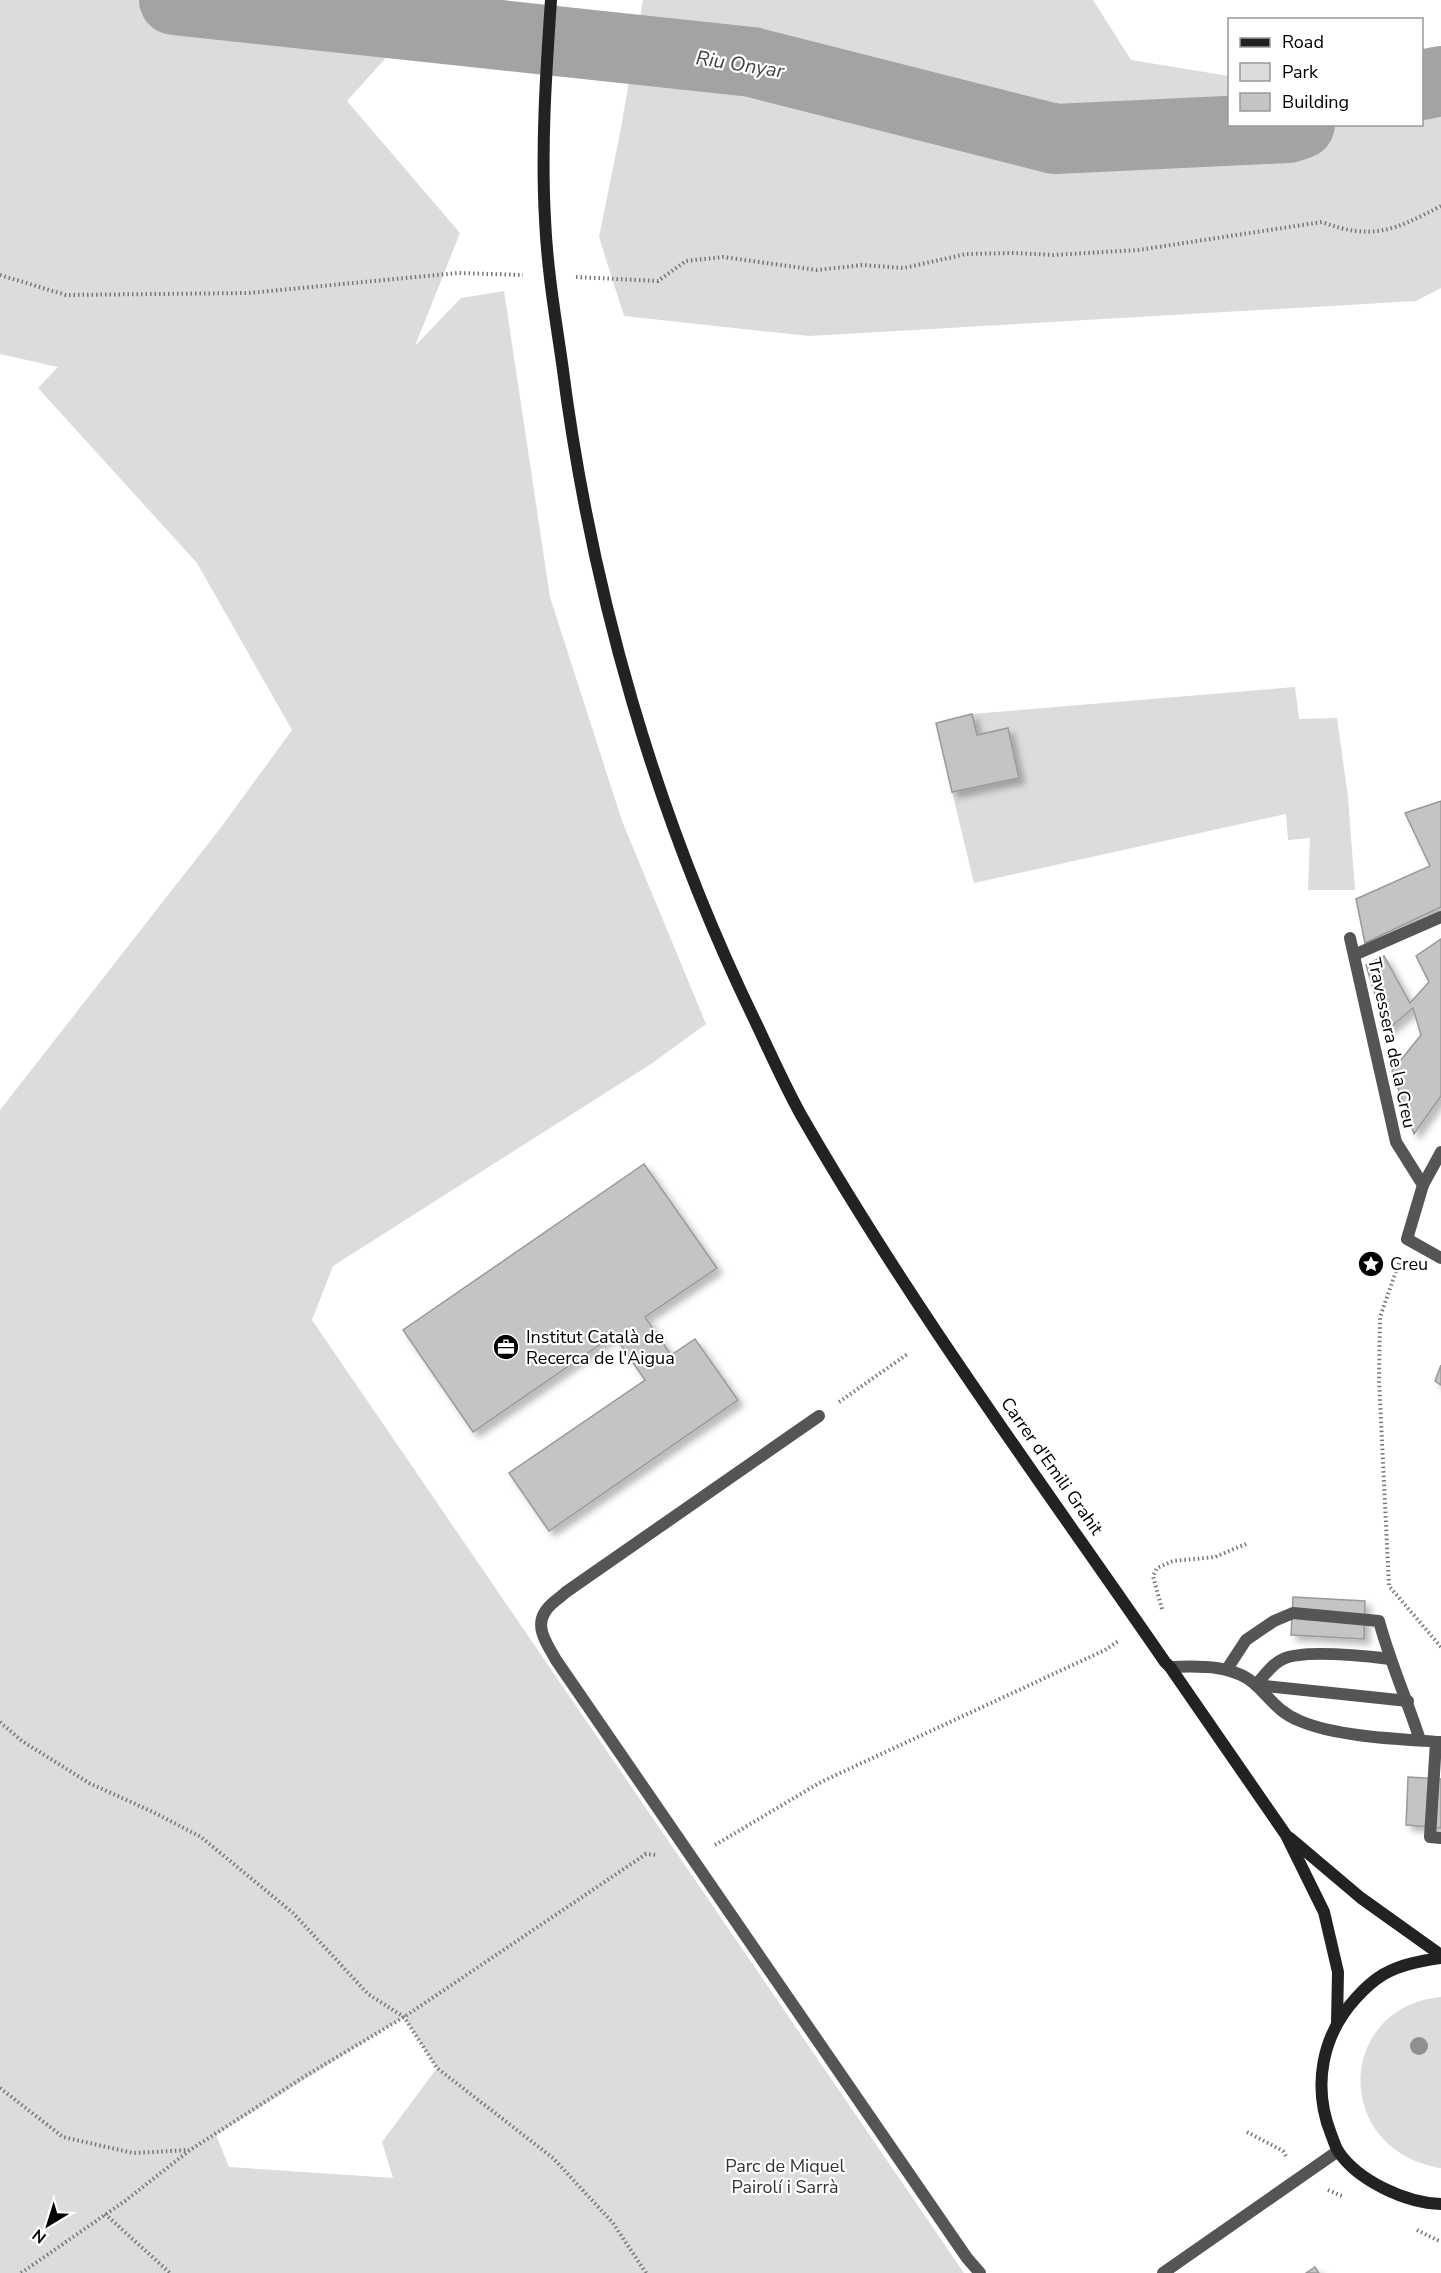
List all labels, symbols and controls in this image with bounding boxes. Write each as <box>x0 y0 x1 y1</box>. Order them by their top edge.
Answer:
legend <box>1228 18 1423 126</box>
text: Road <box>1282 30 1324 54</box>
water label: Riu Onyar <box>694 44 787 85</box>
text: Park <box>1282 60 1319 84</box>
text: Building <box>1282 90 1349 114</box>
street label: Travessera de la Creu <box>1362 956 1422 1130</box>
place icon: Creu <box>1356 1249 1386 1279</box>
place label: Creu <box>1390 1252 1428 1276</box>
place label: Institut Català de Recerca de l'Aigua <box>526 1325 675 1370</box>
office icon: Institut Català de Recerca de l'Aigua <box>491 1332 521 1362</box>
street label: Carrer d'Emili Grahit <box>995 1392 1109 1540</box>
park label: Parc de Miquel Pairolí i Sarrà <box>725 2154 845 2199</box>
north arrow <box>18 2195 78 2255</box>
text: N <box>28 2224 51 2248</box>

